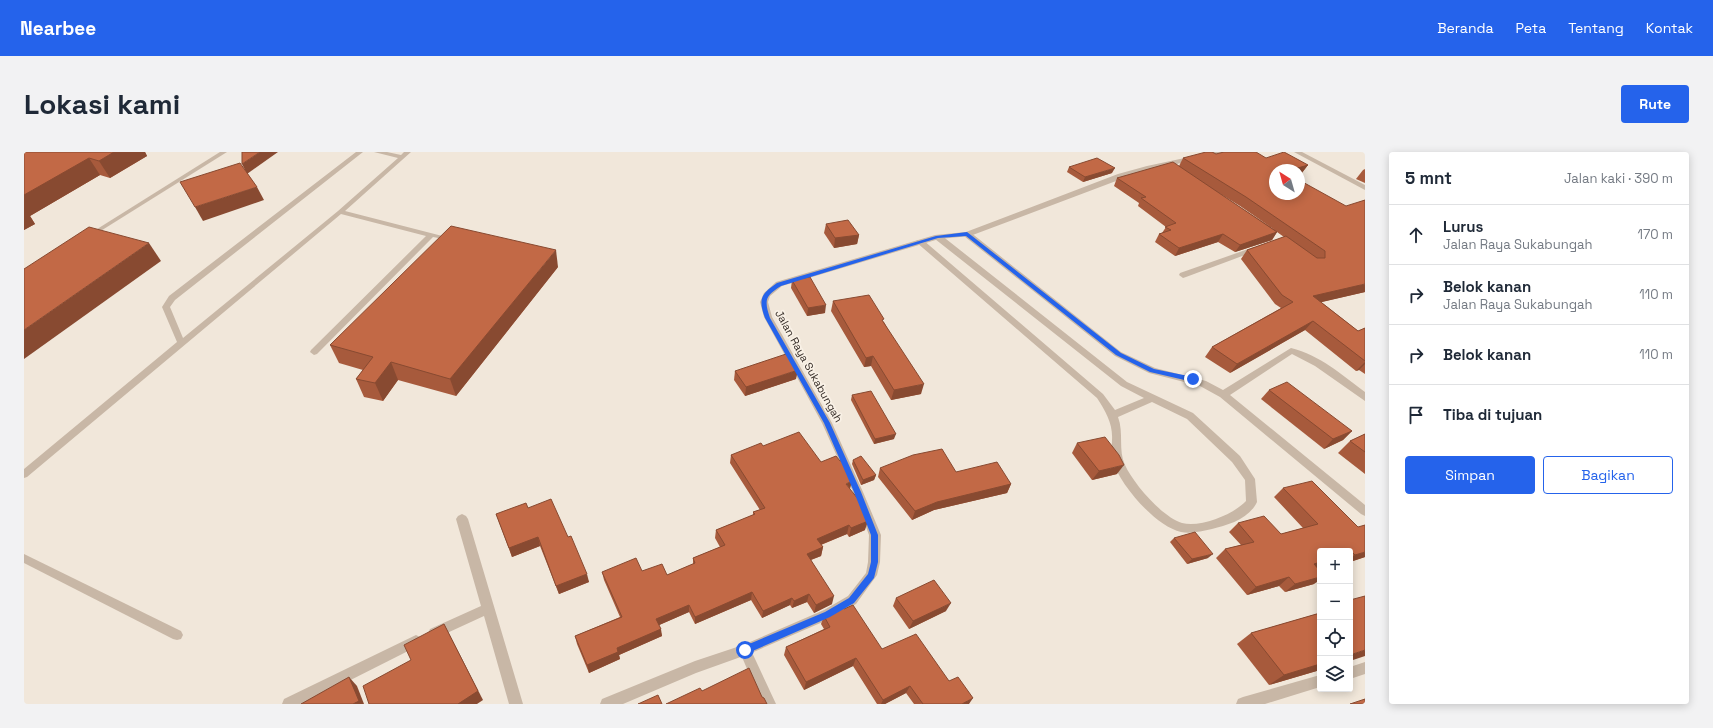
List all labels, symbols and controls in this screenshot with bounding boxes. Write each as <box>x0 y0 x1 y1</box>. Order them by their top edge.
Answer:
text: Nearbee <box>20 16 96 41</box>
text: Beranda <box>1437 19 1494 37</box>
text: Peta <box>1516 19 1546 37</box>
text: Tentang <box>1568 19 1624 37</box>
text: Kontak <box>1646 19 1693 37</box>
button: Rute <box>1621 85 1689 123</box>
text: Lokasi kami <box>24 86 180 122</box>
north arrow <box>1269 164 1305 200</box>
text: 5 mnt <box>1405 167 1452 189</box>
text: Jalan kaki · 390 m <box>1564 170 1673 187</box>
text: Lurus <box>1443 217 1483 236</box>
icon: ahead <box>1405 224 1427 246</box>
text: 170 m <box>1637 226 1673 243</box>
text: Jalan Raya Sukabungah <box>1443 236 1592 253</box>
text: Belok kanan <box>1443 277 1531 296</box>
icon: right <box>1405 284 1427 306</box>
text: 110 m <box>1639 286 1673 303</box>
text: Jalan Raya Sukabungah <box>1443 296 1592 313</box>
street label: Jalan Raya Sukabungah <box>772 307 846 425</box>
icon: right <box>1405 344 1427 366</box>
text: Belok kanan <box>1443 345 1531 364</box>
text: 110 m <box>1639 346 1673 363</box>
route end <box>1184 370 1202 388</box>
icon: arrive <box>1405 404 1427 426</box>
text: Tiba di tujuan <box>1443 405 1542 424</box>
button: Simpan <box>1405 456 1535 494</box>
button: Bagikan <box>1543 456 1673 494</box>
map controls <box>1317 548 1353 692</box>
button: + <box>1317 548 1353 584</box>
button: − <box>1317 584 1353 620</box>
button: locate <box>1317 620 1353 656</box>
route start <box>736 641 754 659</box>
button: layers <box>1317 656 1353 692</box>

